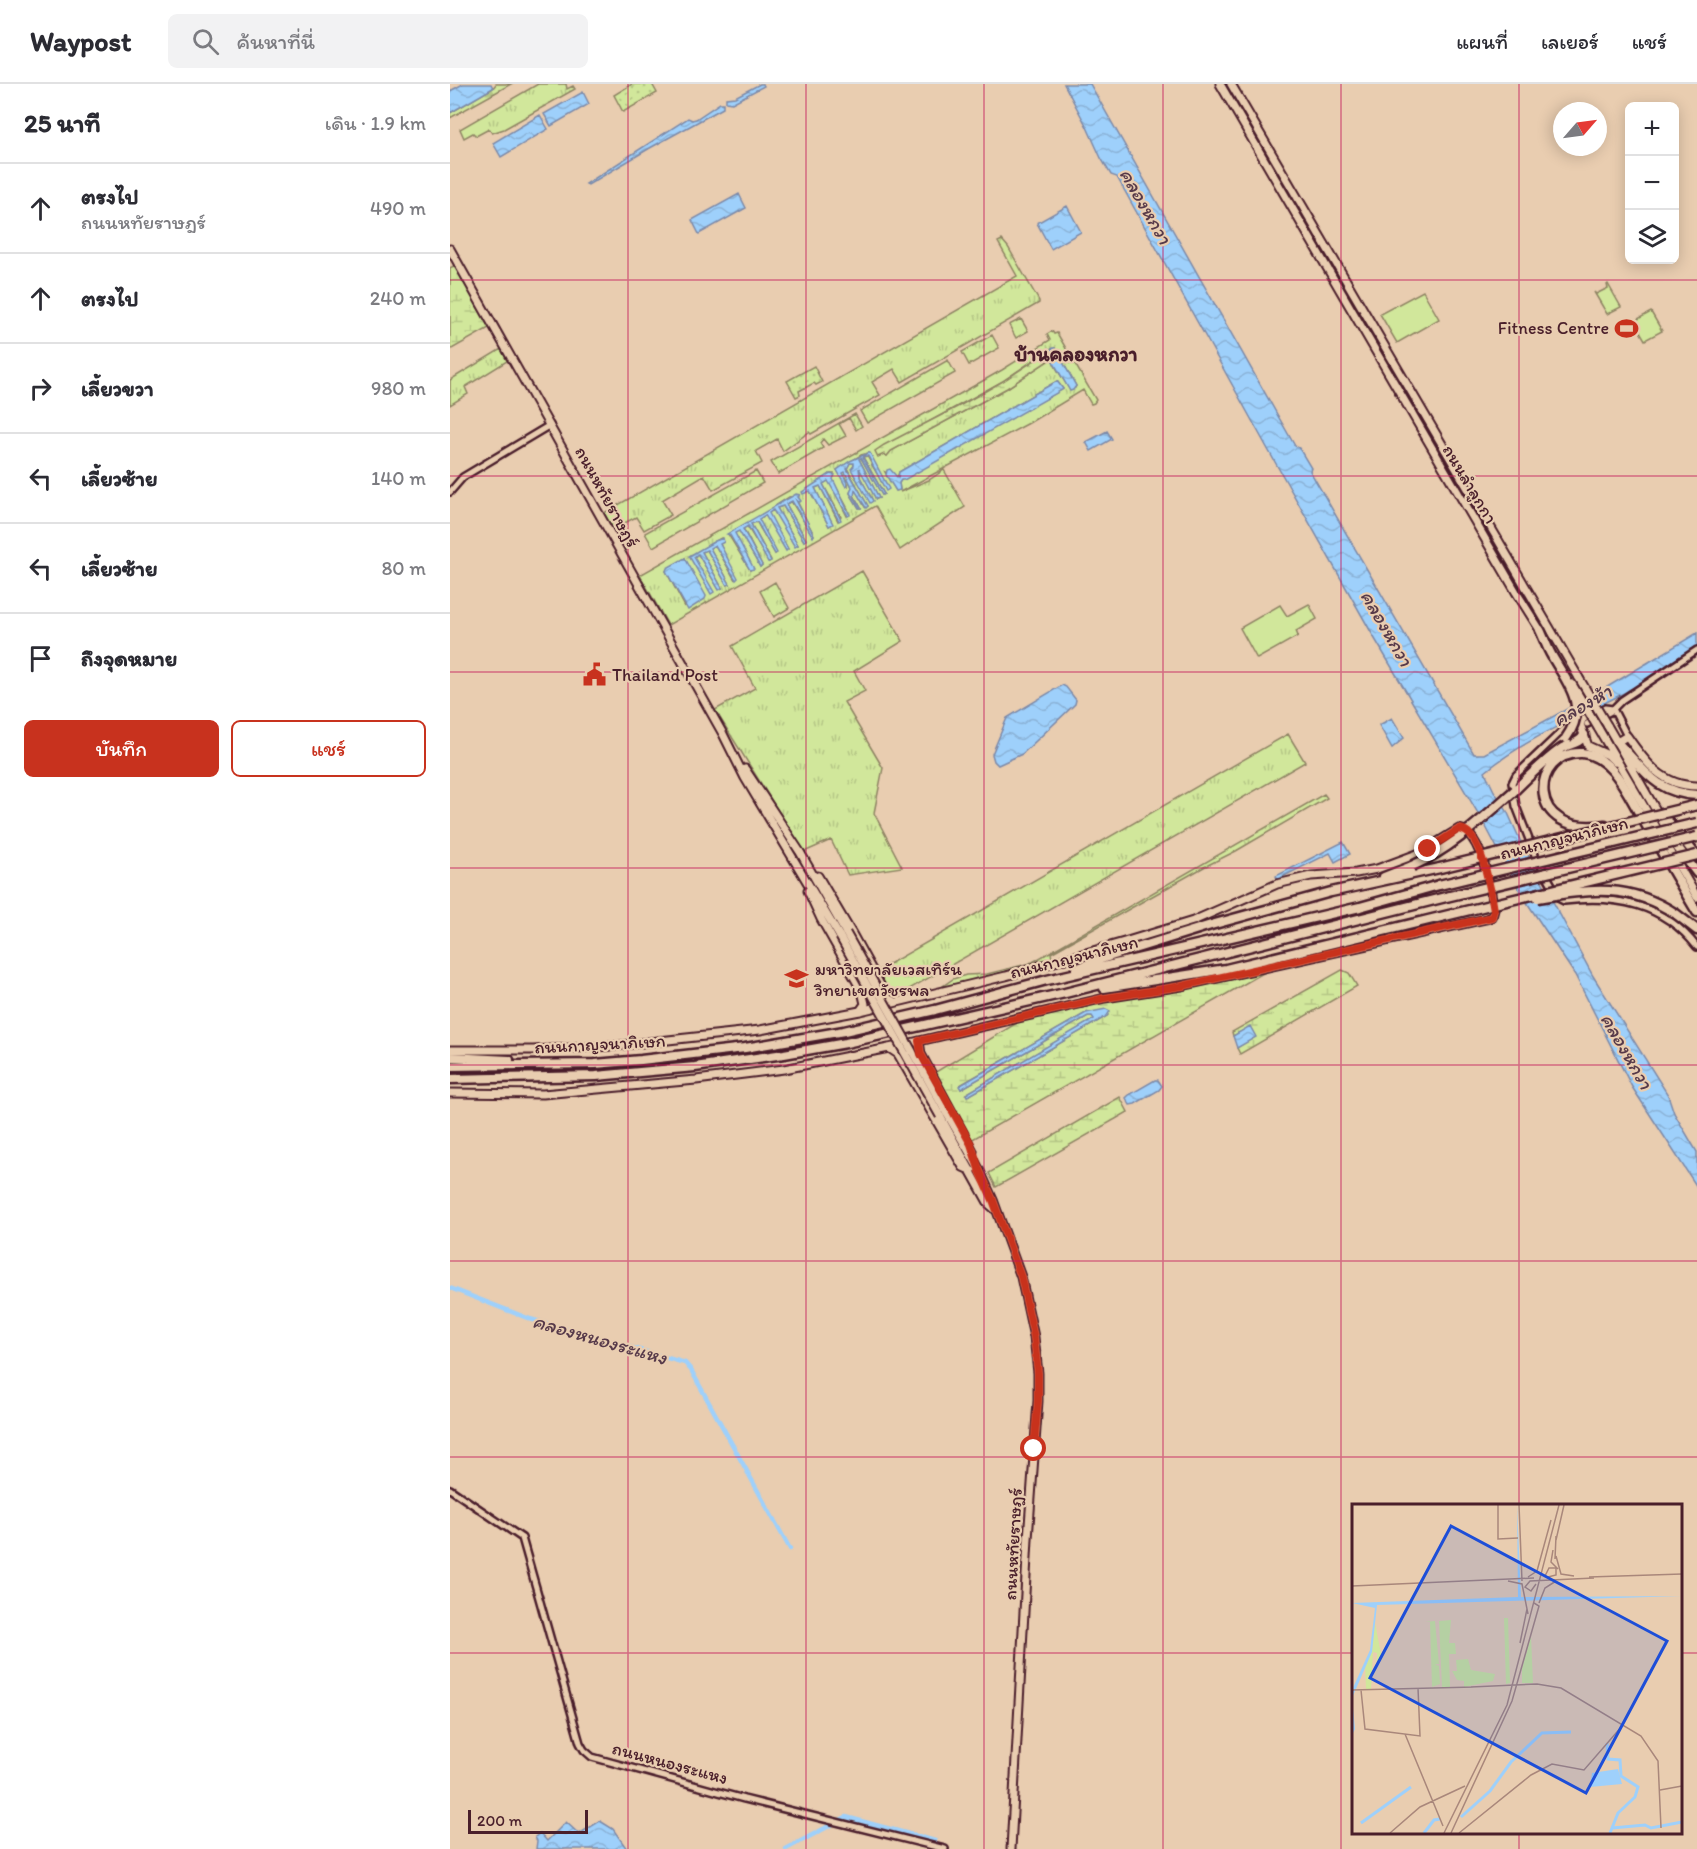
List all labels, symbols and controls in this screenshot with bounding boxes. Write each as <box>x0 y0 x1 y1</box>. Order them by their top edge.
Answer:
search box <box>168 14 588 68</box>
text: Waypost <box>30 24 132 58</box>
icon: search <box>189 25 222 58</box>
text: ค้นหาที่นี่ <box>237 28 315 55</box>
text: แผนที่ <box>1456 29 1508 54</box>
text: เลเยอร์ <box>1541 29 1599 54</box>
text: แชร์ <box>1632 29 1667 54</box>
north arrow <box>1553 102 1607 156</box>
map controls <box>1625 102 1679 264</box>
button: + <box>1625 102 1679 156</box>
text: 25 นาที <box>24 107 101 139</box>
text: เดิน · 1.9 km <box>325 111 426 135</box>
button: − <box>1625 156 1679 210</box>
water label: คลองหกวา <box>1115 164 1178 249</box>
text: ตรงไป <box>81 183 139 210</box>
icon: ahead <box>24 192 57 225</box>
text: 490 m <box>370 196 426 220</box>
text: ถนนหทัยราษฎร์ <box>81 210 206 234</box>
button: layers <box>1625 210 1679 264</box>
icon: ahead <box>24 282 57 315</box>
text: ตรงไป <box>81 285 139 312</box>
text: 240 m <box>370 286 426 310</box>
sports icon: Fitness Centre <box>1614 315 1640 341</box>
place label: Fitness Centre <box>1498 317 1609 339</box>
district label: บ้านคลองหกวา <box>1013 341 1138 366</box>
icon: right <box>24 372 57 405</box>
text: เลี้ยวขวา <box>81 375 154 402</box>
text: 980 m <box>371 376 426 400</box>
street label: ถนนลำลูกกา <box>1438 440 1502 528</box>
street label: ถนนหทัยราษฎร์ <box>570 442 644 552</box>
icon: left <box>24 462 57 495</box>
text: เลี้ยวซ้าย <box>81 465 157 492</box>
text: 140 m <box>371 466 426 490</box>
icon: left <box>24 552 57 585</box>
text: เลี้ยวซ้าย <box>81 555 157 582</box>
text: 80 m <box>381 556 426 580</box>
water label: คลองหกวา <box>1356 586 1419 671</box>
icon: arrive <box>24 642 57 675</box>
text: ถึงจุดหมาย <box>81 645 177 672</box>
public building icon: Thailand Post <box>581 662 607 688</box>
place label: Thailand Post <box>612 664 718 686</box>
water label: คลองห้า <box>1548 678 1616 731</box>
button: บันทึก <box>24 720 219 777</box>
button: แชร์ <box>231 720 426 777</box>
street label: ถนนกาญจนาภิเษก <box>1498 811 1630 865</box>
route end <box>1414 835 1440 861</box>
street label: ถนนกาญจนาภิเษก <box>1008 930 1140 984</box>
place label: มหาวิทยาลัยเวสเทิร์น วิทยาเขตวัชรพล <box>814 958 963 1001</box>
school or university icon: มหาวิทยาลัยเวสเทิร์น วิทยาเขตวัชรพล <box>784 966 810 992</box>
water label: คลองหกวา <box>1596 1009 1659 1094</box>
street label: ถนนกาญจนาภิเษก <box>534 1030 666 1058</box>
water label: คลองหนองระแหง <box>530 1308 671 1370</box>
route start <box>1020 1435 1046 1461</box>
street label: ถนนหทัยราษฎร์ <box>999 1487 1027 1601</box>
inset map <box>1352 1504 1682 1834</box>
street label: ถนนหนองระแหง <box>610 1737 730 1789</box>
scale bar <box>468 1807 588 1834</box>
text: 200 m <box>477 1811 522 1830</box>

